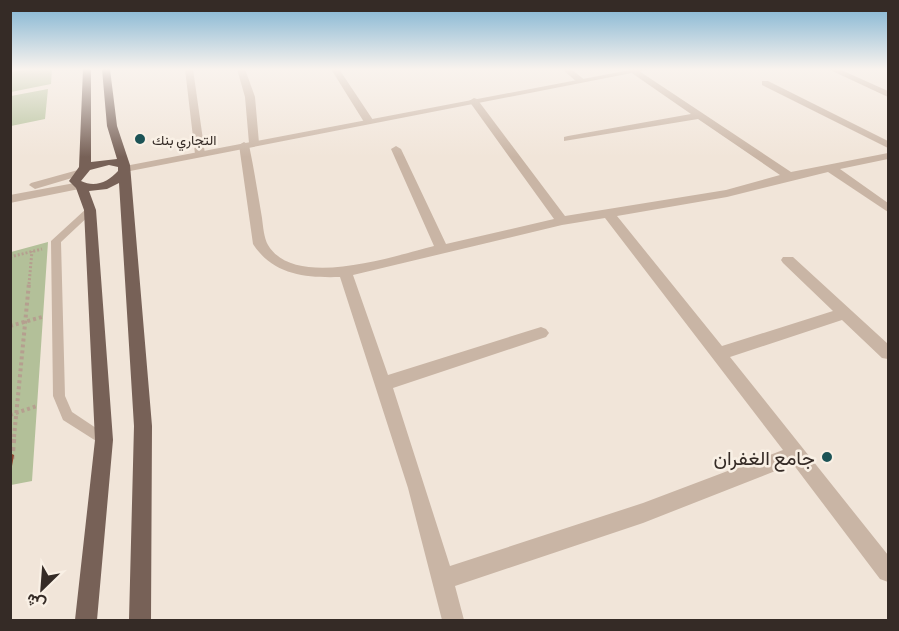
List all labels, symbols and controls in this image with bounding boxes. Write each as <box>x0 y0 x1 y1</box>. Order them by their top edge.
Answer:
place label: التجاري بنك <box>152 131 216 152</box>
marker: التجاري بنك <box>133 132 147 146</box>
place label: جامع الغفران <box>714 445 815 472</box>
marker: جامع الغفران <box>820 450 834 464</box>
north arrow <box>12 559 72 619</box>
text: ش <box>23 589 49 616</box>

